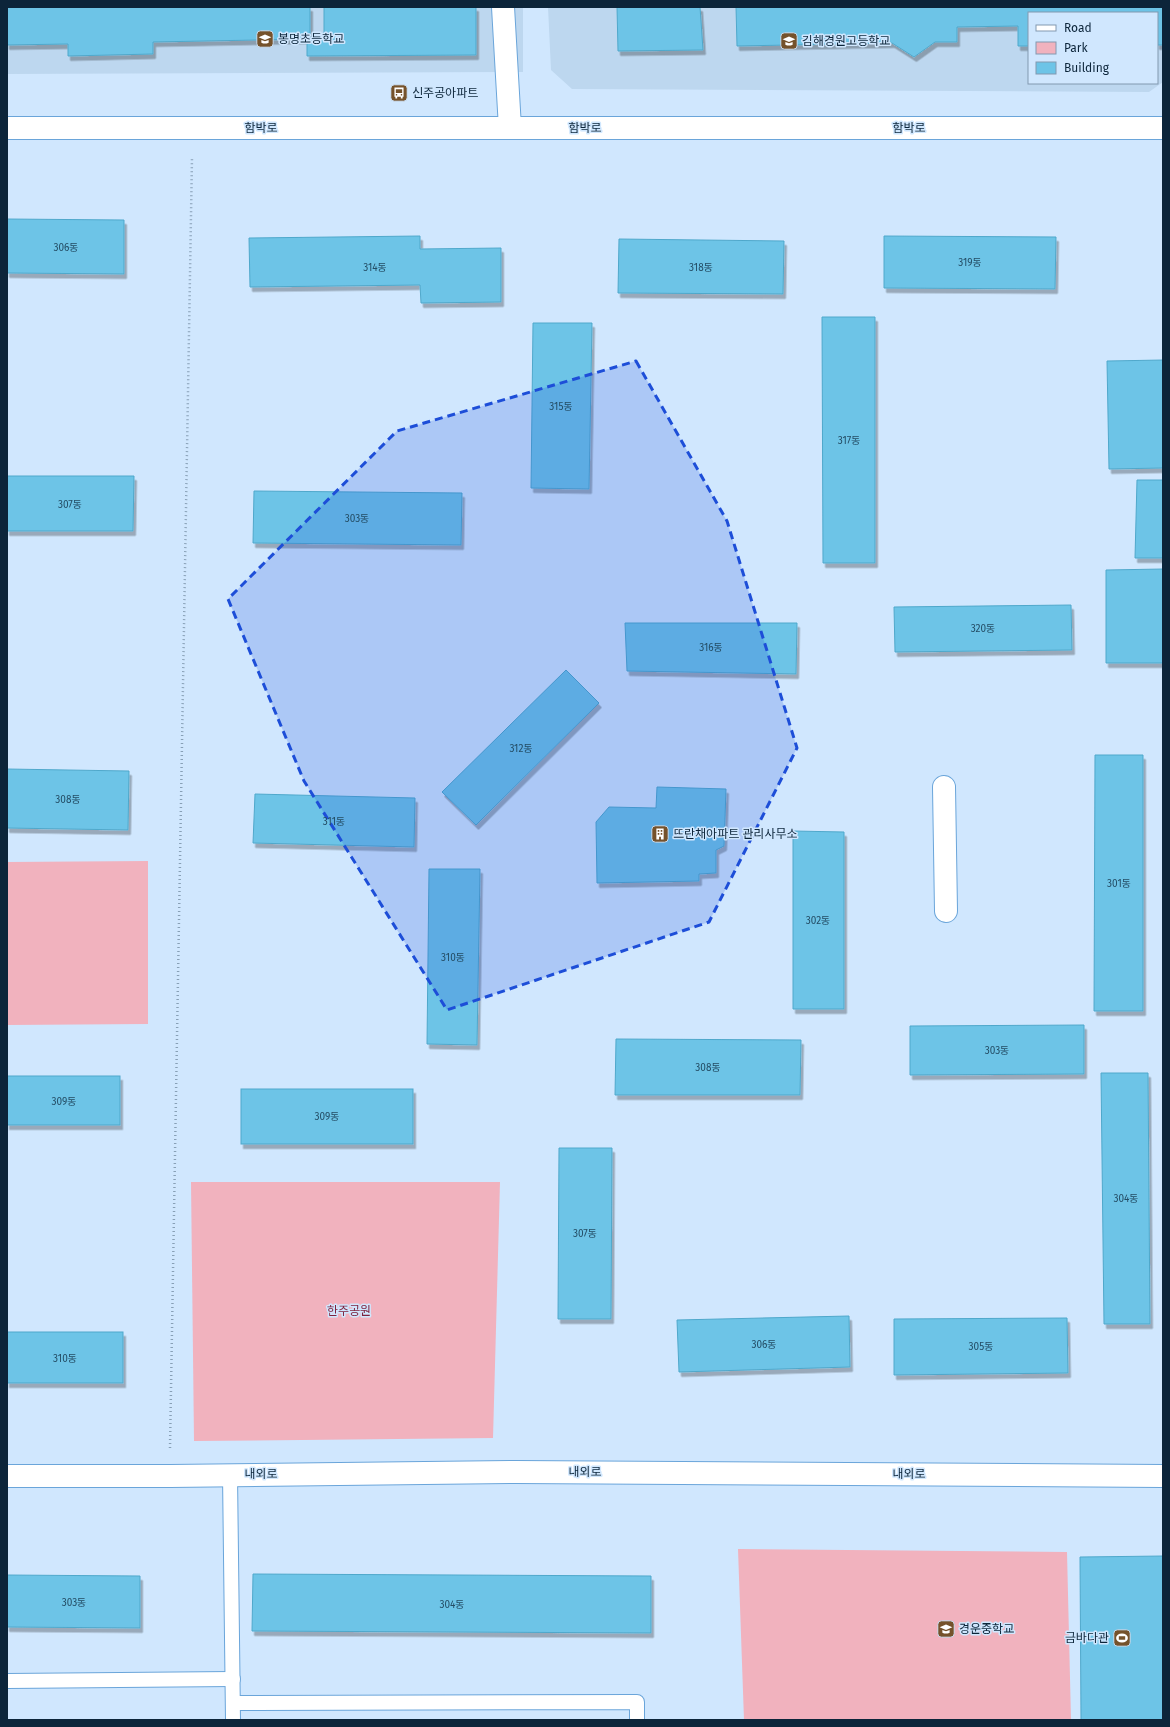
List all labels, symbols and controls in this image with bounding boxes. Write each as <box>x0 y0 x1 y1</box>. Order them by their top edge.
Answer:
legend <box>1028 12 1158 84</box>
text: Road <box>1064 21 1092 35</box>
school or university icon: 봉명초등학교 <box>255 29 275 49</box>
school or university icon: 김해경원고등학교 <box>779 31 799 51</box>
place label: 봉명초등학교 <box>278 32 344 46</box>
place label: 김해경원고등학교 <box>802 34 890 48</box>
text: Park <box>1064 41 1088 55</box>
text: Building <box>1064 61 1110 75</box>
bus stop icon: 신주공아파트 <box>389 83 409 103</box>
place label: 신주공아파트 <box>412 86 478 100</box>
street label: 함박로 <box>244 121 278 135</box>
street label: 함박로 <box>568 121 602 135</box>
street label: 함박로 <box>892 121 926 135</box>
house number: 306동 <box>53 242 79 254</box>
house number: 319동 <box>958 257 982 269</box>
house number: 314동 <box>363 262 387 274</box>
house number: 318동 <box>689 262 713 274</box>
house number: 315동 <box>549 401 573 413</box>
house number: 317동 <box>838 435 860 447</box>
house number: 307동 <box>58 499 82 511</box>
house number: 303동 <box>345 513 369 525</box>
house number: 320동 <box>971 623 995 635</box>
house number: 316동 <box>699 642 723 654</box>
house number: 312동 <box>509 743 533 755</box>
house number: 308동 <box>55 794 81 806</box>
house number: 311동 <box>323 816 345 828</box>
building icon: 뜨란채아파트 관리사무소 <box>650 824 670 844</box>
place label: 뜨란채아파트 관리사무소 <box>673 827 798 841</box>
house number: 301동 <box>1107 878 1131 890</box>
house number: 302동 <box>806 915 830 927</box>
house number: 310동 <box>441 952 465 964</box>
house number: 303동 <box>985 1045 1009 1057</box>
house number: 308동 <box>695 1062 721 1074</box>
house number: 309동 <box>52 1096 76 1108</box>
house number: 309동 <box>315 1111 339 1123</box>
house number: 304동 <box>1113 1193 1139 1205</box>
house number: 307동 <box>573 1228 597 1240</box>
park label: 한주공원 <box>327 1304 371 1318</box>
house number: 306동 <box>751 1339 777 1351</box>
house number: 305동 <box>969 1341 993 1353</box>
house number: 310동 <box>53 1353 77 1365</box>
street label: 내외로 <box>568 1465 602 1479</box>
street label: 내외로 <box>244 1467 278 1481</box>
street label: 내외로 <box>892 1467 926 1481</box>
house number: 303동 <box>62 1597 86 1609</box>
house number: 304동 <box>439 1599 465 1611</box>
school or university icon: 경운중학교 <box>936 1619 956 1639</box>
place label: 경운중학교 <box>959 1622 1014 1636</box>
sports icon: 금바다관 <box>1112 1628 1132 1648</box>
place label: 금바다관 <box>1065 1631 1109 1645</box>

